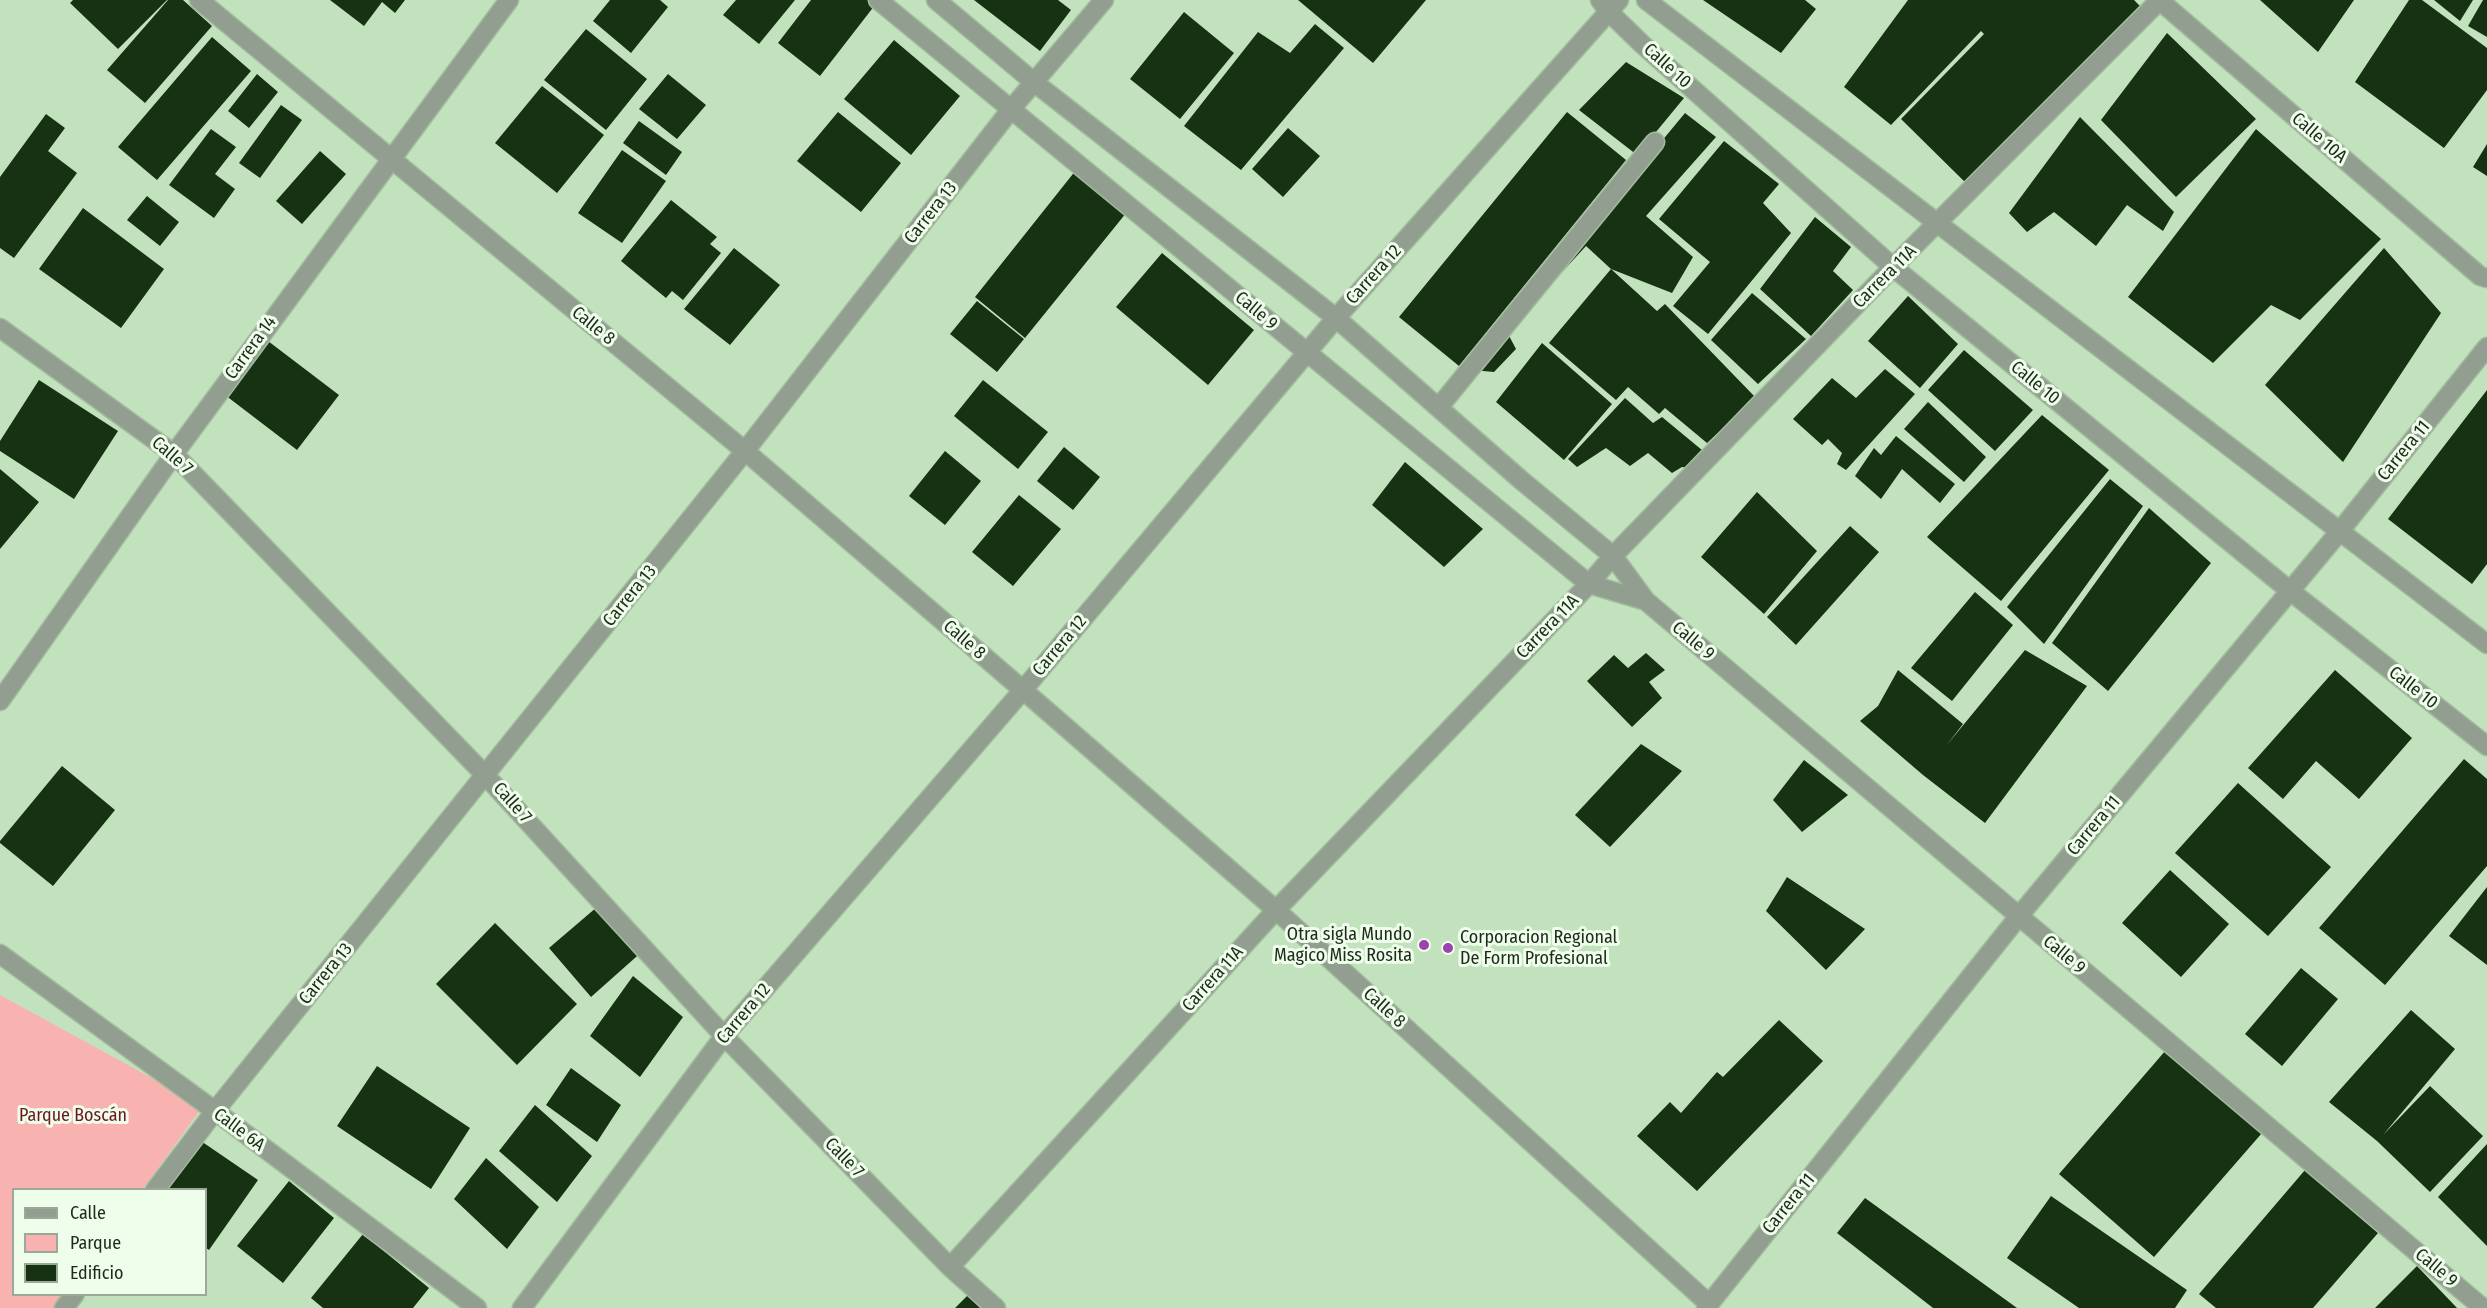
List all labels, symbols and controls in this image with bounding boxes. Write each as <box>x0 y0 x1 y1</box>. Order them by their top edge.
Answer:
street label: Calle 10 <box>1639 39 1695 93</box>
street label: Calle 10A <box>2287 108 2351 168</box>
street label: Carrera 13 <box>900 178 962 248</box>
street label: Carrera 12 <box>1342 241 1406 309</box>
street label: Carrera 11A <box>1849 241 1921 313</box>
street label: Calle 9 <box>1230 287 1282 335</box>
street label: Calle 8 <box>567 302 619 350</box>
street label: Carrera 14 <box>221 312 281 384</box>
street label: Calle 10 <box>2006 357 2064 409</box>
street label: Carrera 11 <box>2373 416 2435 486</box>
street label: Calle 7 <box>147 432 197 480</box>
street label: Carrera 13 <box>599 561 661 631</box>
street label: Carrera 11A <box>1512 590 1584 664</box>
street label: Carrera 12 <box>1028 611 1092 681</box>
street label: Calle 8 <box>938 616 990 664</box>
street label: Calle 9 <box>1667 617 1719 665</box>
street label: Calle 10 <box>2384 662 2442 714</box>
street label: Calle 7 <box>488 778 536 828</box>
street label: Carrera 11 <box>2063 792 2125 860</box>
place label: Otra sigla Mundo Magico Miss Rosita <box>1274 924 1412 966</box>
place label: Corporacion Regional De Form Profesional <box>1460 927 1617 970</box>
street label: Calle 9 <box>2038 931 2090 979</box>
marker: Otra sigla Mundo Magico Miss Rosita <box>1417 938 1431 952</box>
street label: Carrera 13 <box>295 939 357 1009</box>
marker: Corporacion Regional De Form Profesional <box>1441 941 1455 955</box>
street label: Carrera 11A <box>1178 942 1248 1016</box>
street label: Carrera 12 <box>712 979 776 1049</box>
street label: Calle 8 <box>1359 984 1409 1032</box>
street label: Calle 6A <box>209 1104 269 1156</box>
park label: Parque Boscán <box>19 1105 127 1127</box>
street label: Calle 7 <box>820 1133 868 1183</box>
street label: Carrera 11 <box>1758 1169 1820 1239</box>
legend <box>12 1188 207 1296</box>
text: Calle <box>70 1202 106 1224</box>
text: Parque <box>70 1232 121 1254</box>
street label: Calle 9 <box>2410 1244 2462 1292</box>
text: Edificio <box>70 1262 123 1284</box>

